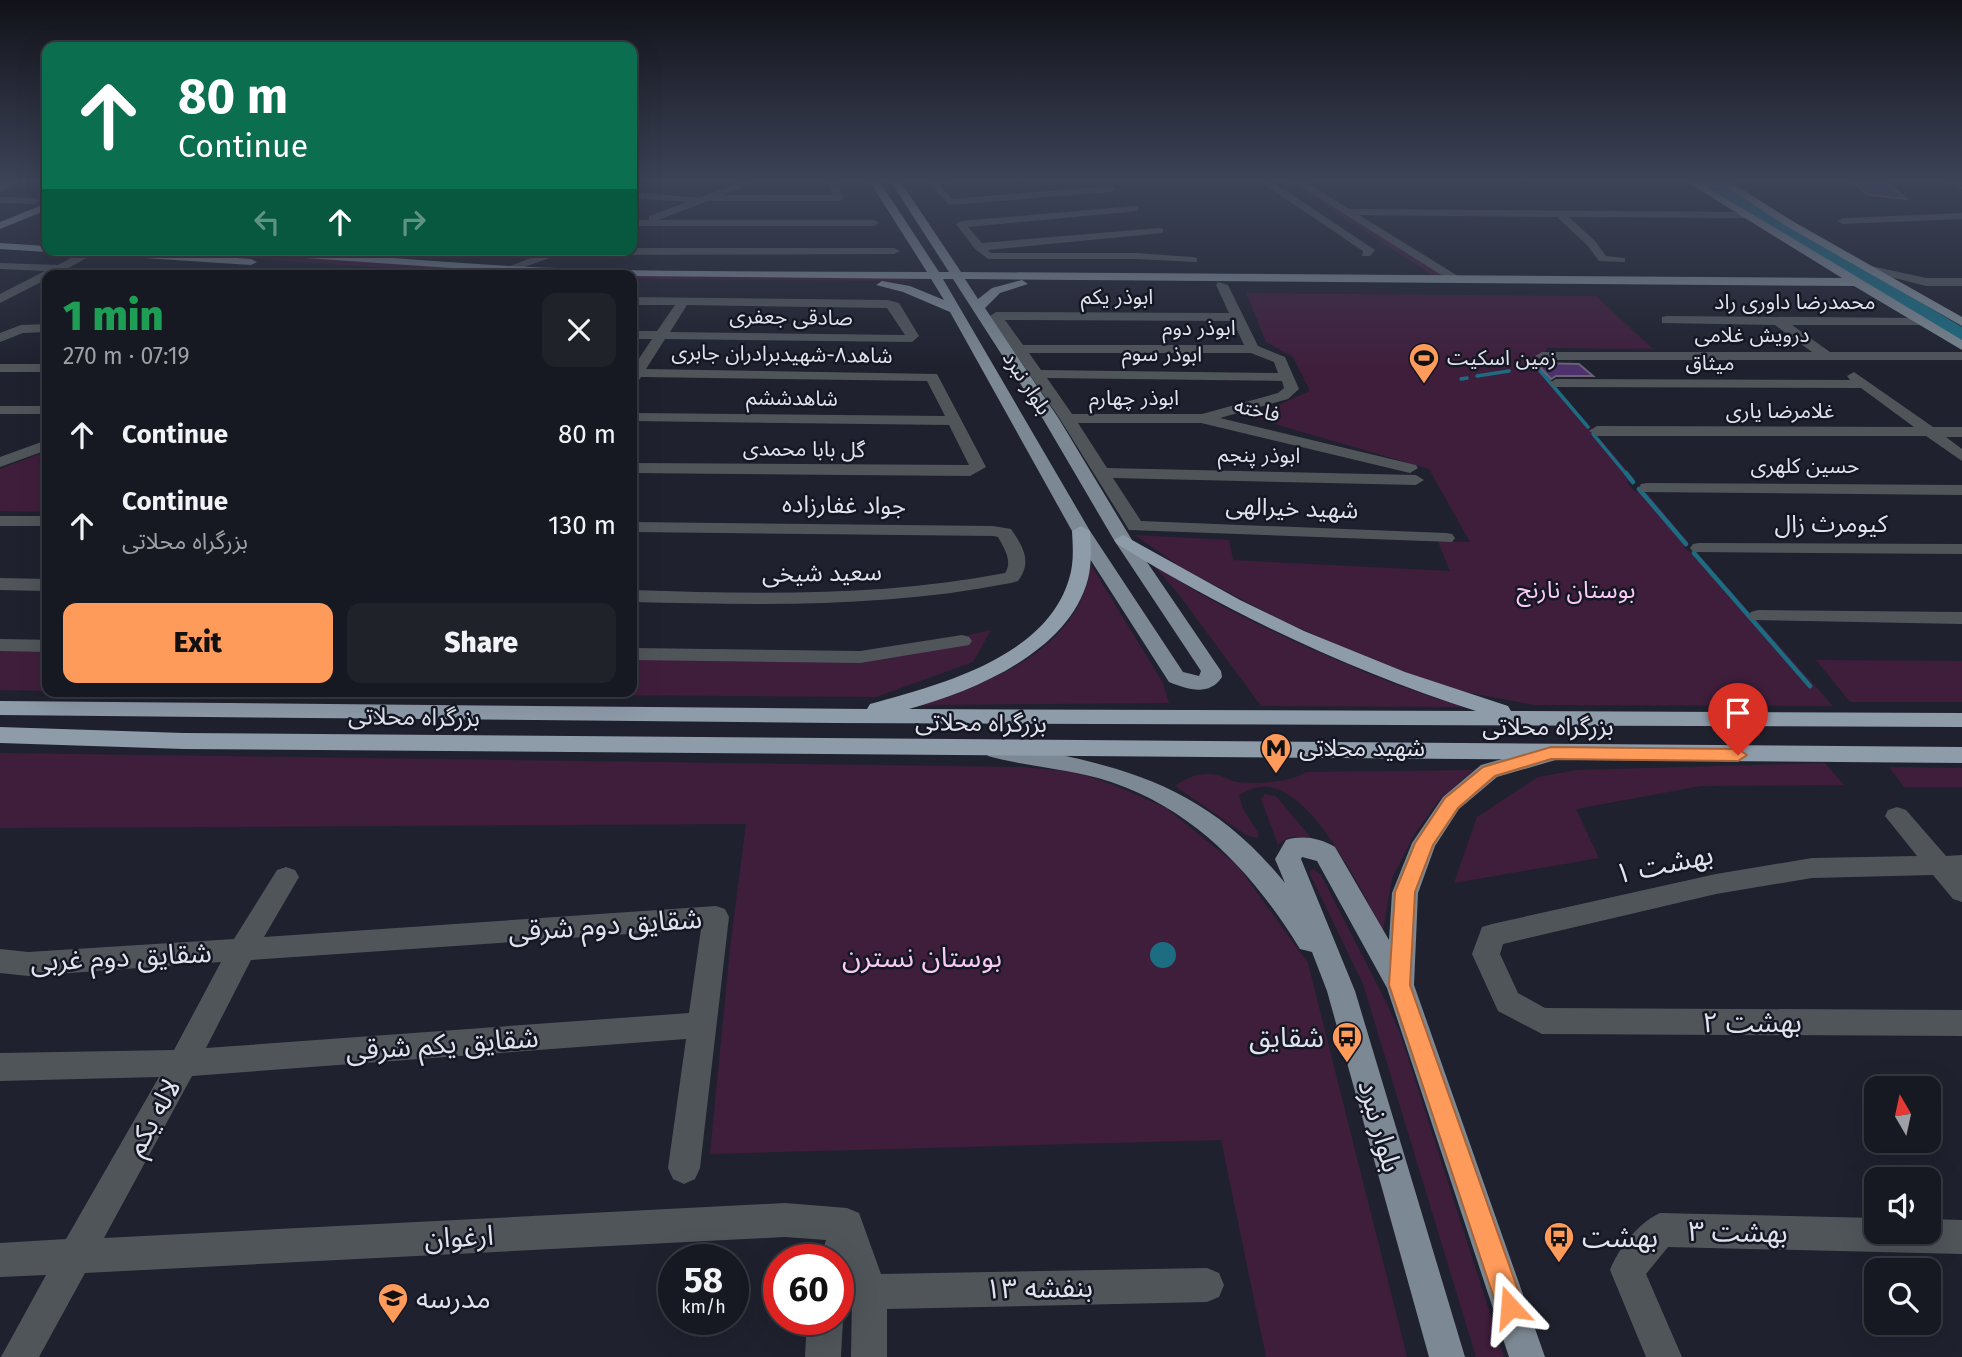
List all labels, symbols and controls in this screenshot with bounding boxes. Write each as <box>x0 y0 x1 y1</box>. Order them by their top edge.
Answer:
text: 80 m <box>178 67 288 126</box>
icon: ahead <box>63 70 154 161</box>
text: Continue <box>178 127 308 165</box>
icon: left <box>248 203 286 241</box>
icon: ahead <box>321 203 359 241</box>
icon: right <box>394 203 432 241</box>
street label: ابوذر یکم <box>1081 284 1153 312</box>
street label: محمدرضا داوری راد <box>1714 289 1876 315</box>
text: 1 min <box>63 291 164 341</box>
button: close <box>542 293 616 367</box>
street label: صادقی جعفری <box>729 303 853 331</box>
street label: ابوذر دوم <box>1162 315 1236 344</box>
street label: درویش غلامی <box>1694 322 1810 348</box>
street label: شاهد۸-شهیدبرادران جابری <box>671 339 893 369</box>
street label: ابوذر سوم <box>1122 340 1202 371</box>
sports icon: زمین اسکیت <box>1407 341 1441 385</box>
text: 270 m · 07:19 <box>63 342 190 370</box>
place label: زمین اسکیت <box>1447 345 1557 371</box>
street label: بلوار نبرد <box>997 346 1057 420</box>
street label: میثاق <box>1685 350 1735 376</box>
street label: شاهدششم <box>746 384 838 414</box>
street label: ابوذر چهارم <box>1089 385 1179 414</box>
street label: فاخته <box>1232 392 1282 428</box>
street label: غلامرضا یاری <box>1726 398 1834 424</box>
icon: ahead <box>63 416 101 454</box>
text: Continue <box>122 419 228 450</box>
text: 80 m <box>558 419 616 450</box>
street label: گل بابا محمدی <box>743 435 866 463</box>
street label: ابوذر پنجم <box>1217 441 1300 471</box>
street label: حسین کلهری <box>1751 453 1859 479</box>
text: Continue <box>122 486 228 517</box>
street label: جواد غفارزاده <box>782 490 906 520</box>
street label: شهید خیرالهی <box>1225 492 1359 524</box>
icon: ahead <box>63 507 101 545</box>
text: 130 m <box>548 510 616 541</box>
street label: کیومرث زال <box>1774 510 1889 538</box>
text: بزرگراه محلاتی <box>122 527 248 555</box>
street label: سعید شیخی <box>762 558 882 588</box>
park label: بوستان نارنج <box>1517 576 1635 607</box>
button: Exit <box>63 603 333 683</box>
button: Share <box>347 603 616 683</box>
pin <box>1708 683 1768 755</box>
icon: arrive <box>1719 694 1757 732</box>
street label: بزرگراه محلاتی <box>348 702 480 732</box>
street label: بزرگراه محلاتی <box>915 708 1047 738</box>
street label: بزرگراه محلاتی <box>1482 713 1614 741</box>
metro station icon: شهید محلاتی <box>1259 731 1293 775</box>
place label: شهید محلاتی <box>1299 734 1425 762</box>
street label: بهشت ۱ <box>1612 838 1716 890</box>
street label: شقایق دوم شرقی <box>507 902 703 952</box>
street label: شقایق دوم غربی <box>29 936 213 982</box>
park label: بوستان نسترن <box>842 941 1002 974</box>
street label: بهشت ۲ <box>1702 1006 1802 1039</box>
bus stop icon: شقایق <box>1330 1020 1364 1064</box>
street label: شقایق یکم شرقی <box>344 1021 540 1072</box>
place label: شقایق <box>1249 1021 1324 1055</box>
street label: لاله یکم <box>118 1073 192 1164</box>
street label: بلوار نبرد <box>1351 1076 1409 1176</box>
north arrow <box>1864 1076 1941 1153</box>
map controls <box>1864 1076 1941 1335</box>
button: sound <box>1864 1167 1941 1244</box>
street label: بهشت ۳ <box>1688 1215 1788 1249</box>
street label: ارغوان <box>423 1219 495 1255</box>
bus stop icon: بهشت <box>1542 1220 1576 1264</box>
place label: بهشت <box>1582 1221 1658 1254</box>
speed limit sign: 60 <box>763 1244 854 1335</box>
button: search <box>1864 1258 1941 1335</box>
text: 58 <box>684 1259 723 1301</box>
position arrow <box>1473 1270 1547 1344</box>
street label: بنفشه ۱۳ <box>985 1271 1093 1305</box>
school or university icon: مدرسه <box>376 1281 410 1325</box>
place label: مدرسه <box>416 1282 491 1315</box>
text: km/h <box>681 1296 726 1318</box>

